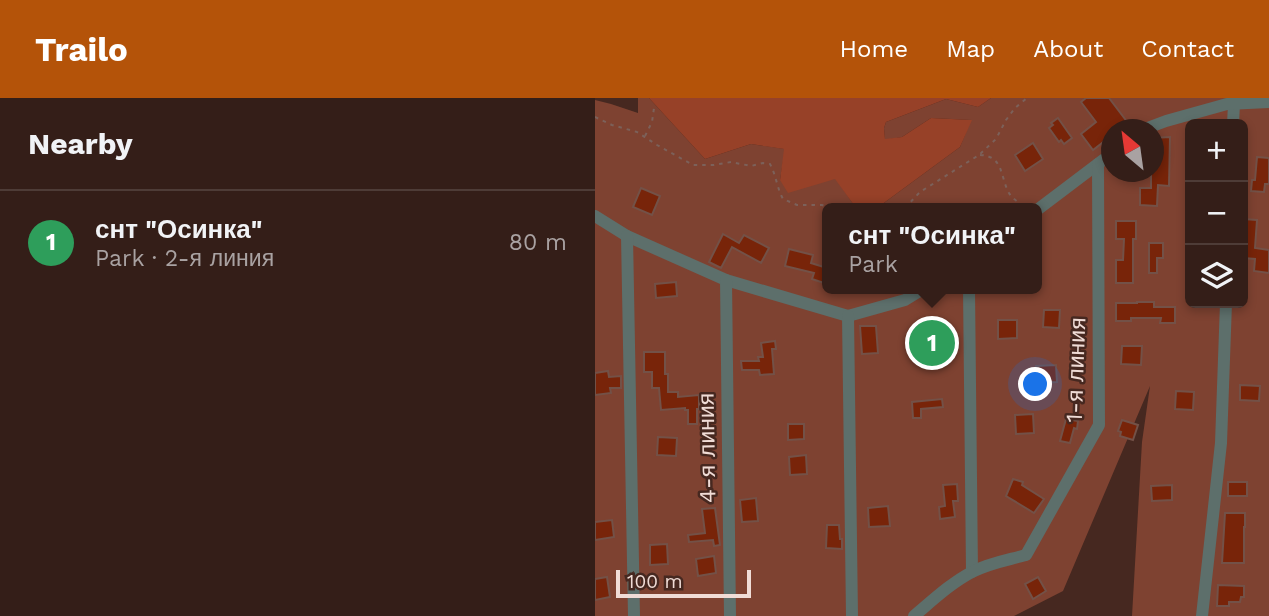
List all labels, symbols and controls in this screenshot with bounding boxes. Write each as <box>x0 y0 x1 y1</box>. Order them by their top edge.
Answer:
text: Trailo <box>35 30 128 69</box>
text: Home <box>840 35 908 63</box>
text: Map <box>946 35 995 63</box>
text: About <box>1033 35 1103 63</box>
text: Contact <box>1141 35 1234 63</box>
north arrow <box>1101 119 1164 182</box>
map controls <box>1185 119 1248 308</box>
button: + <box>1185 119 1248 182</box>
text: Nearby <box>28 126 133 161</box>
button: − <box>1185 182 1248 245</box>
popup <box>822 203 1042 294</box>
text: снт "Осинка" <box>95 214 262 244</box>
text: снт "Осинка" <box>848 220 1016 250</box>
text: 1 <box>46 229 56 256</box>
text: 80 m <box>509 229 567 256</box>
text: Park · 2-я линия <box>95 245 274 272</box>
button: layers <box>1185 245 1248 308</box>
text: Park <box>848 251 898 278</box>
pin: 1 <box>909 317 955 369</box>
street label: 1-я линия <box>1061 317 1091 423</box>
your location <box>1018 367 1052 401</box>
street label: 4-я линия <box>693 393 721 503</box>
scale bar <box>616 567 751 599</box>
text: 100 m <box>627 570 683 593</box>

